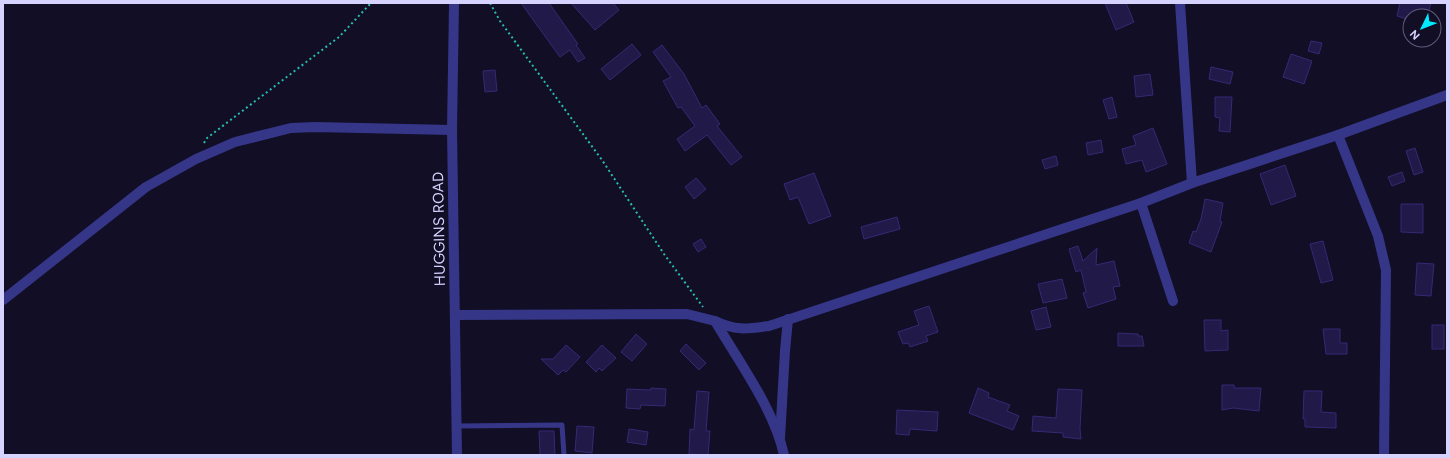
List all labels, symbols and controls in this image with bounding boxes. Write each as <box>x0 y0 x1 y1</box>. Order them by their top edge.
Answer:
north arrow <box>1402 8 1442 48</box>
text: N <box>1407 27 1423 42</box>
street label: HUGGINS ROAD <box>429 172 449 286</box>

